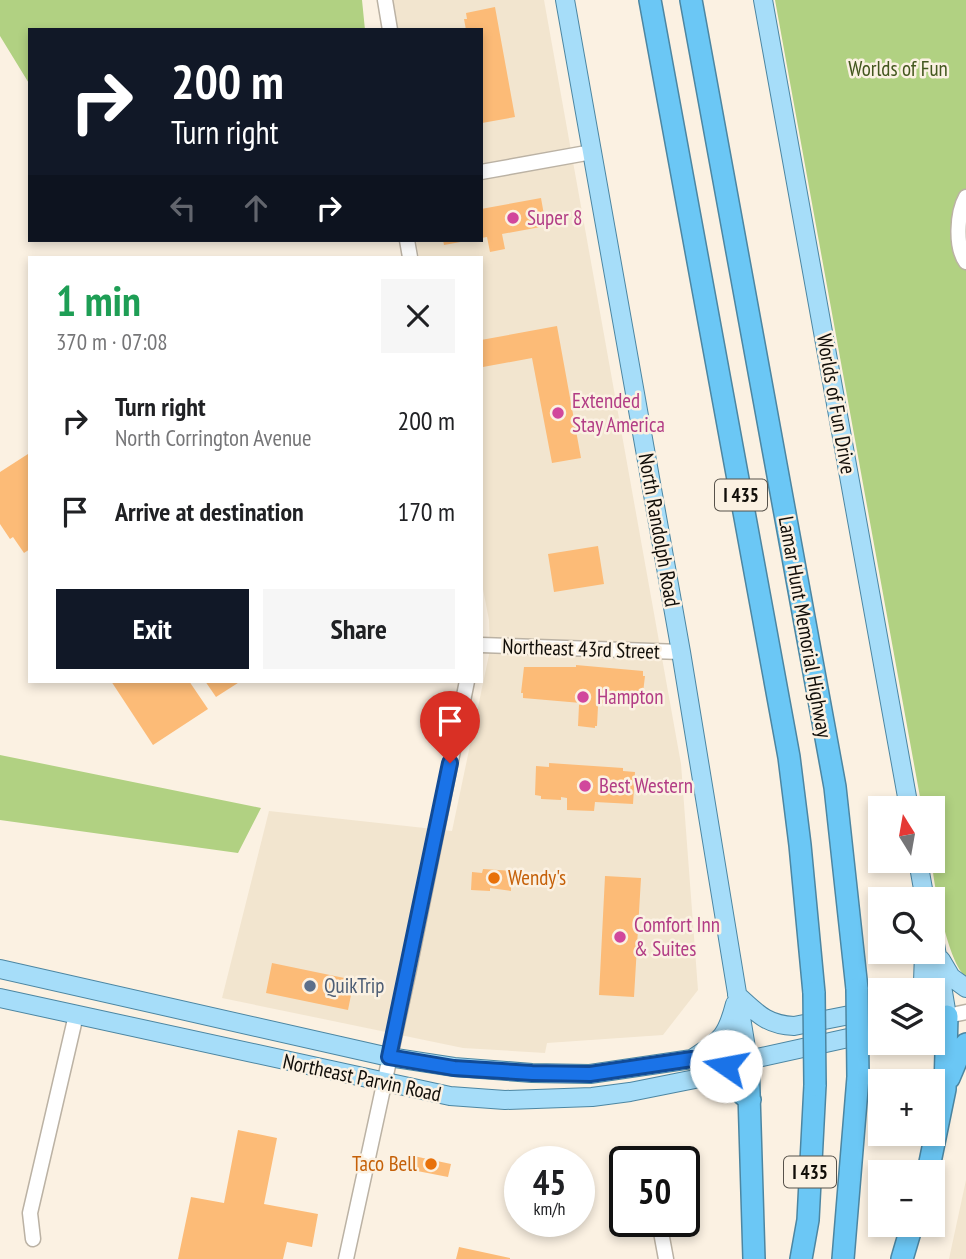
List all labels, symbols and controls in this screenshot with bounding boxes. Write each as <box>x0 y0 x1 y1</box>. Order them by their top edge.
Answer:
text: 200 m <box>171 49 284 113</box>
park label: Worlds of Fun <box>848 55 948 82</box>
icon: right <box>56 56 147 147</box>
text: Turn right <box>171 111 279 153</box>
icon: left <box>164 189 202 227</box>
icon: ahead <box>237 189 275 227</box>
icon: right <box>310 189 348 227</box>
place label: Super 8 <box>527 204 583 231</box>
marker: Super 8 <box>505 210 521 226</box>
text: 1 min <box>56 273 141 328</box>
button: close <box>381 279 455 353</box>
text: 370 m · 07:08 <box>56 327 168 356</box>
street label: Worlds of Fun Drive <box>811 332 862 476</box>
place label: Extended Stay America <box>572 387 665 438</box>
text: Turn right <box>115 390 206 423</box>
icon: right <box>56 402 94 440</box>
text: 200 m <box>397 404 455 437</box>
marker: Extended Stay America <box>550 405 566 421</box>
text: North Corrington Avenue <box>115 423 312 452</box>
street label: North Randolph Road <box>633 451 686 609</box>
road number: I 435 <box>715 480 767 510</box>
icon: arrive <box>56 493 94 531</box>
text: Arrive at destination <box>115 495 304 528</box>
text: 170 m <box>397 495 455 528</box>
street label: Lamar Hunt Memorial Highway <box>773 514 838 740</box>
button: Exit <box>56 589 249 669</box>
button: Share <box>263 589 455 669</box>
street label: Northeast 43rd Street <box>502 632 661 665</box>
place label: Hampton <box>597 683 663 710</box>
marker: Hampton <box>575 689 591 705</box>
pin <box>420 691 480 763</box>
icon: arrive <box>431 702 469 740</box>
place label: Best Western <box>599 772 693 799</box>
marker: Best Western <box>577 778 593 794</box>
north arrow <box>868 796 945 873</box>
map controls <box>868 796 945 1237</box>
place label: Wendy's <box>508 864 566 891</box>
marker: Wendy's <box>486 870 502 886</box>
button: search <box>868 887 945 964</box>
place label: Comfort Inn & Suites <box>634 911 720 962</box>
marker: Comfort Inn & Suites <box>612 929 628 945</box>
place label: QuikTrip <box>324 972 384 999</box>
marker: QuikTrip <box>302 978 318 994</box>
button: layers <box>868 978 945 1055</box>
position arrow <box>689 1029 763 1103</box>
street label: Northeast Parvin Road <box>280 1048 444 1107</box>
button: + <box>868 1069 945 1146</box>
speed limit sign: 50 <box>609 1146 700 1237</box>
place label: Taco Bell <box>352 1150 417 1177</box>
marker: Taco Bell <box>423 1156 439 1172</box>
road number: I 435 <box>784 1156 836 1188</box>
text: 45 <box>533 1159 566 1205</box>
button: − <box>868 1160 945 1237</box>
text: km/h <box>534 1197 565 1220</box>

